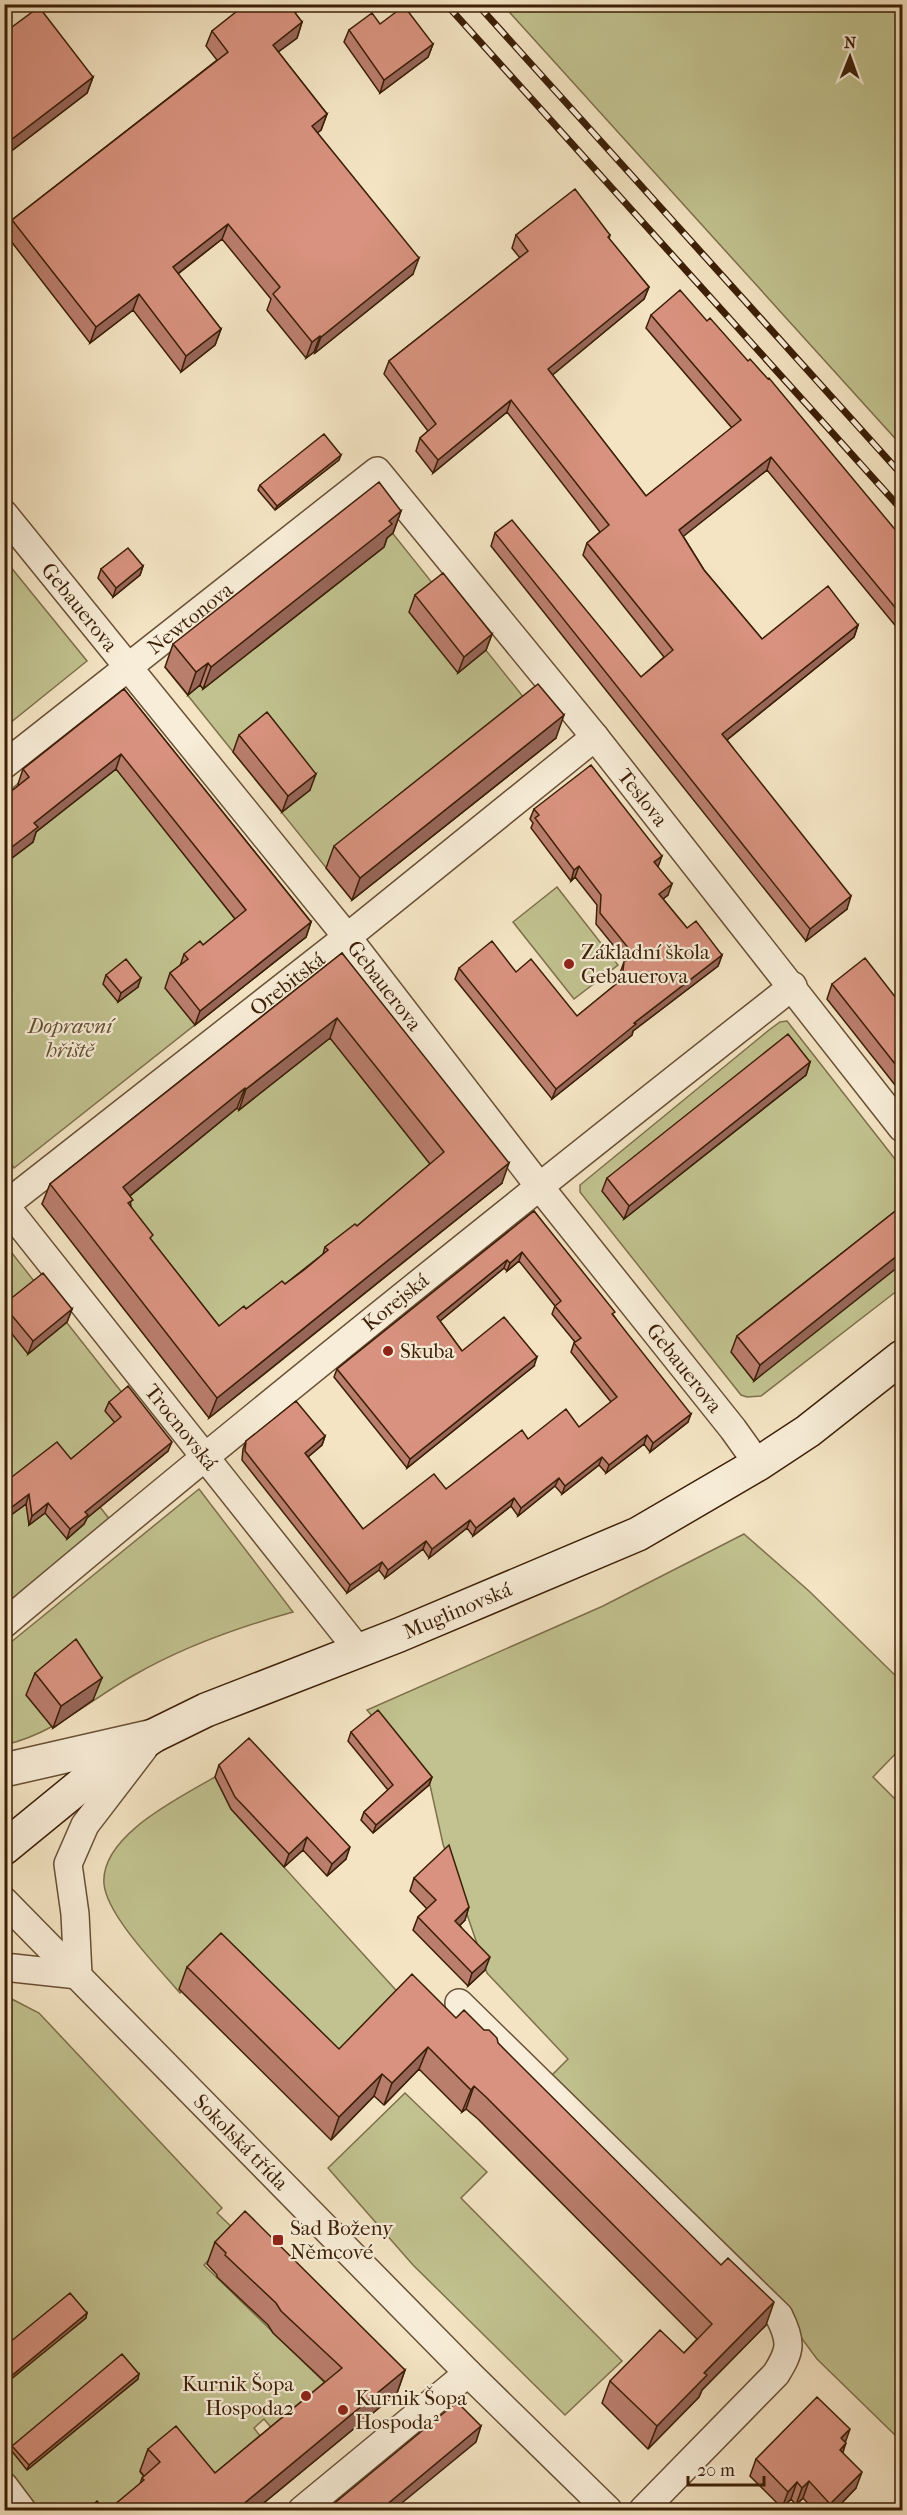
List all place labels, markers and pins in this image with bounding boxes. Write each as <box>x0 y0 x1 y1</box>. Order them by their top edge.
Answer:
place label: Základní škola Gebauerova <box>581 940 710 988</box>
marker: Základní škola Gebauerova <box>562 957 576 971</box>
place label: Skuba <box>400 1339 454 1363</box>
marker: Skuba <box>381 1344 395 1358</box>
place label: Sad Boženy Němcové <box>290 2216 394 2264</box>
marker: Sad Boženy Němcové <box>271 2233 285 2247</box>
place label: Kurnik Šopa Hospoda2 <box>182 2372 294 2420</box>
place label: Kurnik Šopa Hospoda² <box>355 2386 467 2434</box>
marker: Kurnik Šopa Hospoda2 <box>299 2389 313 2403</box>
marker: Kurnik Šopa Hospoda² <box>336 2403 350 2417</box>

